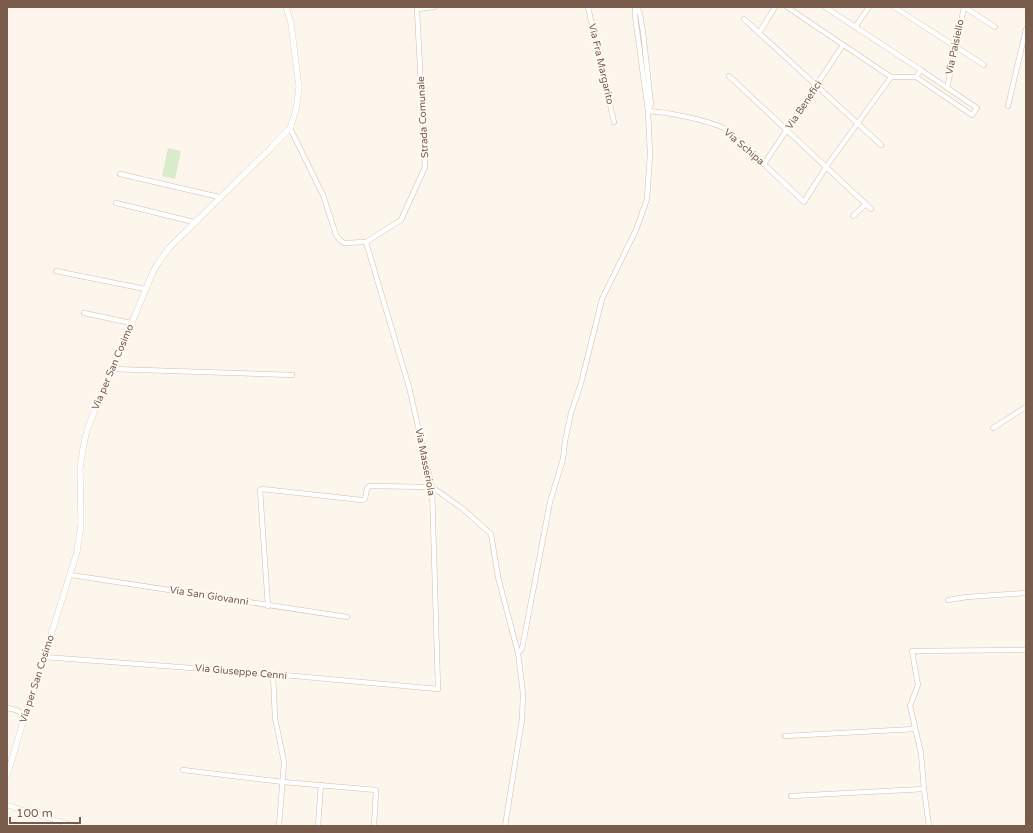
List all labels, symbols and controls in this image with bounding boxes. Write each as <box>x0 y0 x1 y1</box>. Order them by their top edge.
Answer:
street label: Via Paisiello <box>943 18 967 76</box>
street label: Via Fra Margarito <box>586 22 616 106</box>
street label: Strada Comunale <box>415 76 431 158</box>
street label: Via Benefici <box>783 78 825 132</box>
street label: Via Schipa <box>721 126 767 168</box>
street label: Via per San Cosimo <box>90 322 136 412</box>
street label: Via Masseriola <box>413 427 437 497</box>
street label: Via San Giovanni <box>169 584 249 608</box>
street label: Via per San Cosimo <box>17 633 57 725</box>
street label: Via Giuseppe Cenni <box>195 662 287 682</box>
scale bar <box>10 799 80 825</box>
text: 100 m <box>16 806 53 820</box>

